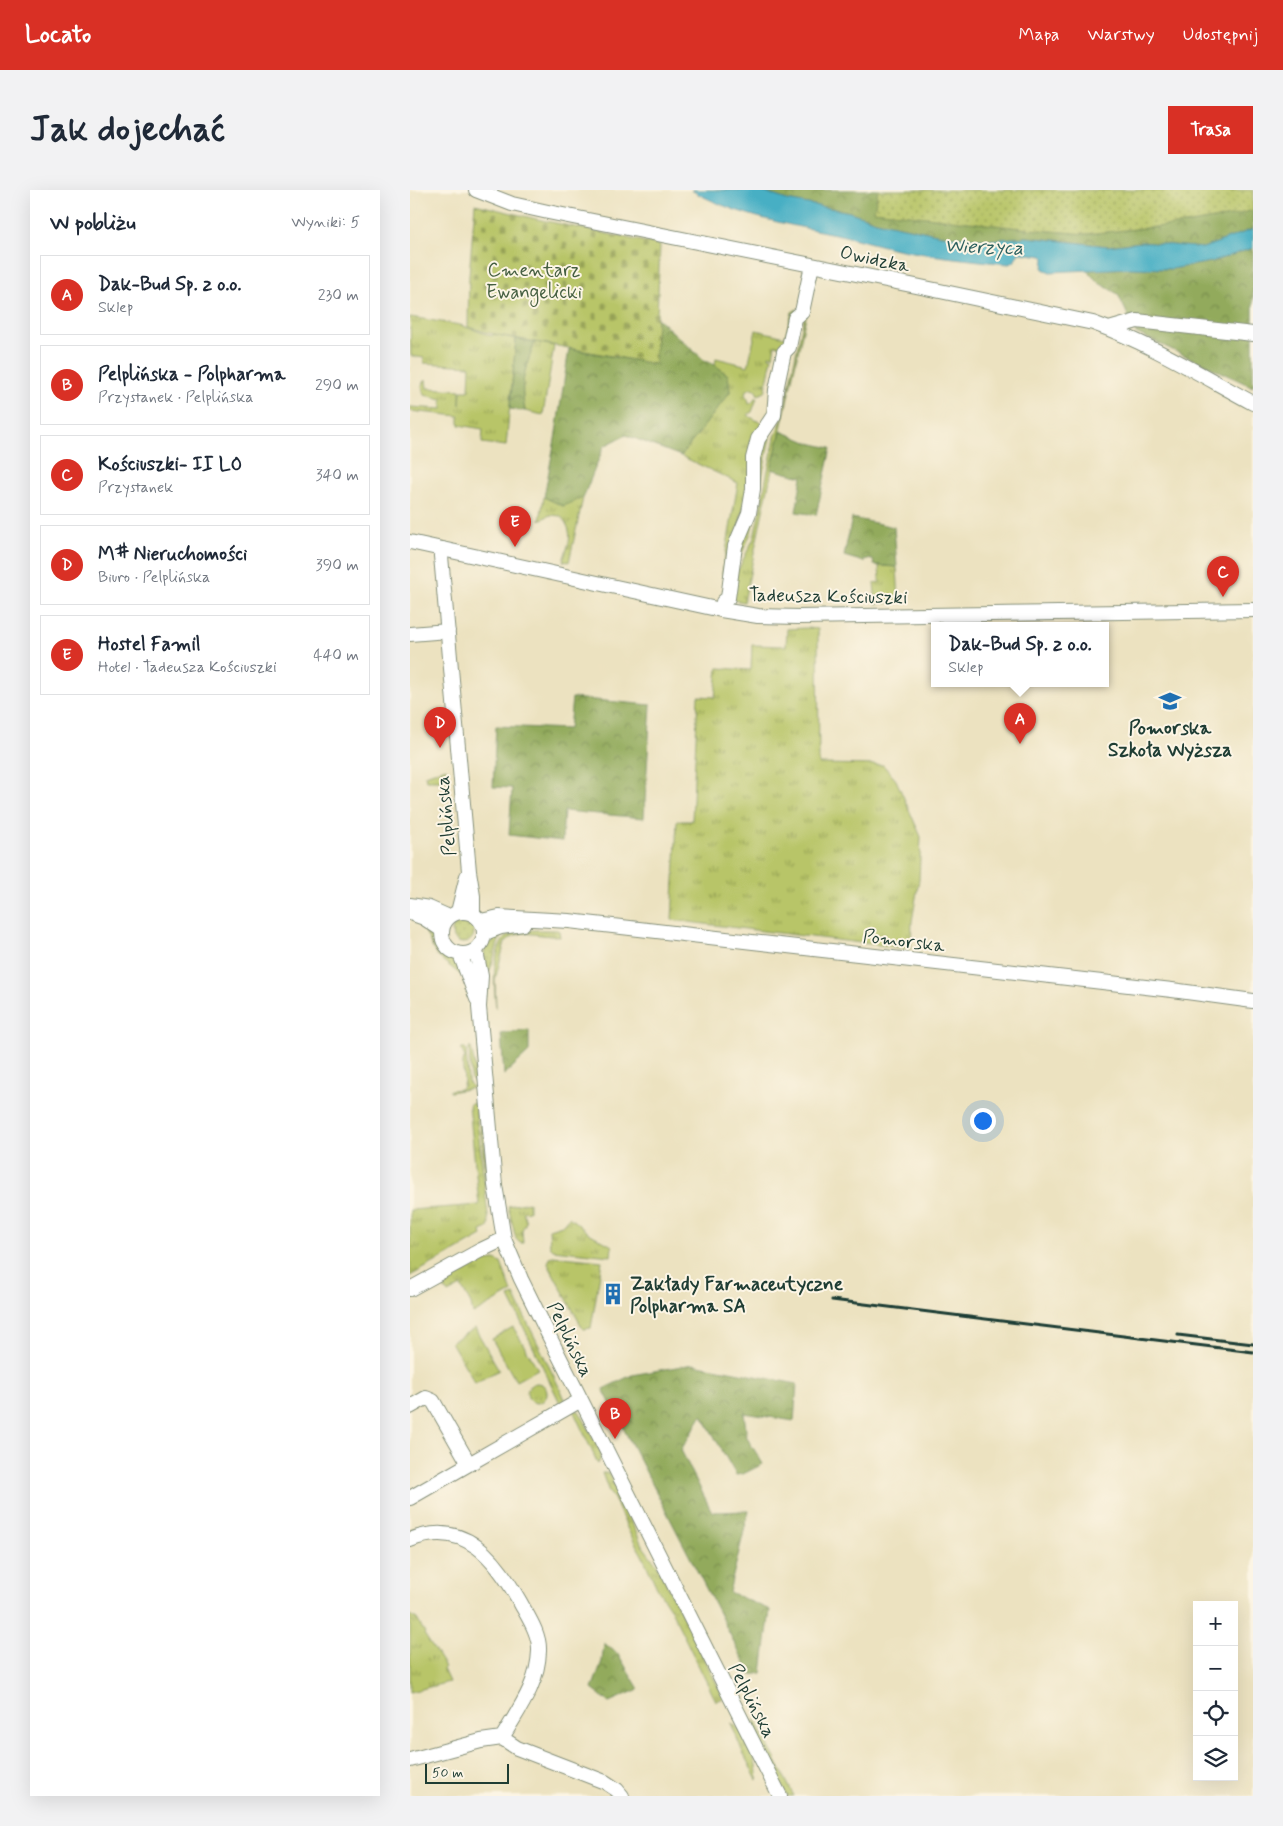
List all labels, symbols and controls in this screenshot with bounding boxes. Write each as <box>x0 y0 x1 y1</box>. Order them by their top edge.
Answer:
text: Locato <box>25 20 91 51</box>
text: Mapa <box>1019 23 1060 47</box>
text: Warstwy <box>1088 23 1155 47</box>
text: Udostępnij <box>1183 23 1258 47</box>
button: Trasa <box>1168 106 1253 154</box>
text: Jak dojechać <box>30 107 225 153</box>
text: W pobliżu <box>50 209 136 237</box>
text: Wyniki: 5 <box>291 212 360 233</box>
water label: Wierzyca <box>944 233 1024 262</box>
street label: Owidzka <box>838 240 912 279</box>
park label: Cmentarz Ewangelicki <box>486 258 582 307</box>
text: Dak-Bud Sp. z o.o. <box>98 272 241 297</box>
text: A <box>62 285 72 306</box>
text: 230 m <box>318 285 359 306</box>
text: Sklep <box>98 297 133 318</box>
text: Pelplińska - Polpharma <box>98 362 285 387</box>
text: B <box>62 375 72 396</box>
text: 290 m <box>315 375 359 396</box>
text: Przystanek · Pelplińska <box>98 387 253 408</box>
text: Kościuszki- II LO <box>98 452 242 477</box>
text: C <box>61 465 73 486</box>
text: 340 m <box>315 465 359 486</box>
text: Przystanek <box>98 477 173 498</box>
pin: E <box>499 506 531 547</box>
text: M# Nieruchomości <box>98 542 247 567</box>
text: D <box>61 555 73 576</box>
text: 390 m <box>316 555 359 576</box>
pin: C <box>1207 556 1239 597</box>
text: Biuro · Pelplińska <box>98 567 210 588</box>
street label: Tadeusza Kościuszki <box>748 583 908 610</box>
popup <box>931 622 1109 687</box>
text: Hostel Famil <box>98 632 201 657</box>
text: Dak-Bud Sp. z o.o. <box>948 632 1092 657</box>
text: E <box>62 645 72 666</box>
text: 440 m <box>313 645 359 666</box>
text: Hotel · Tadeusza Kościuszki <box>98 657 277 678</box>
text: Sklep <box>948 657 984 678</box>
school or university icon: Pomorska Szkoła Wyższa <box>1157 688 1183 714</box>
pin: A <box>1004 703 1036 744</box>
pin: D <box>424 707 456 748</box>
place label: Pomorska Szkoła Wyższa <box>1108 716 1232 763</box>
street label: Pelplińska <box>431 775 462 857</box>
street label: Pomorska <box>861 924 947 959</box>
your location <box>970 1108 996 1134</box>
place label: Zakłady Farmaceutyczne Polpharma SA <box>630 1272 844 1319</box>
building icon: Zakłady Farmaceutyczne Polpharma SA <box>600 1281 626 1307</box>
street label: Pelplińska <box>541 1298 599 1381</box>
pin: B <box>599 1398 631 1439</box>
map controls <box>1193 1601 1238 1781</box>
button: + <box>1193 1601 1238 1646</box>
button: − <box>1193 1646 1238 1691</box>
street label: Pelplińska <box>722 1659 781 1742</box>
button: locate <box>1193 1691 1238 1736</box>
button: layers <box>1193 1736 1238 1781</box>
scale bar <box>425 1761 509 1784</box>
text: 50 m <box>432 1764 463 1782</box>

